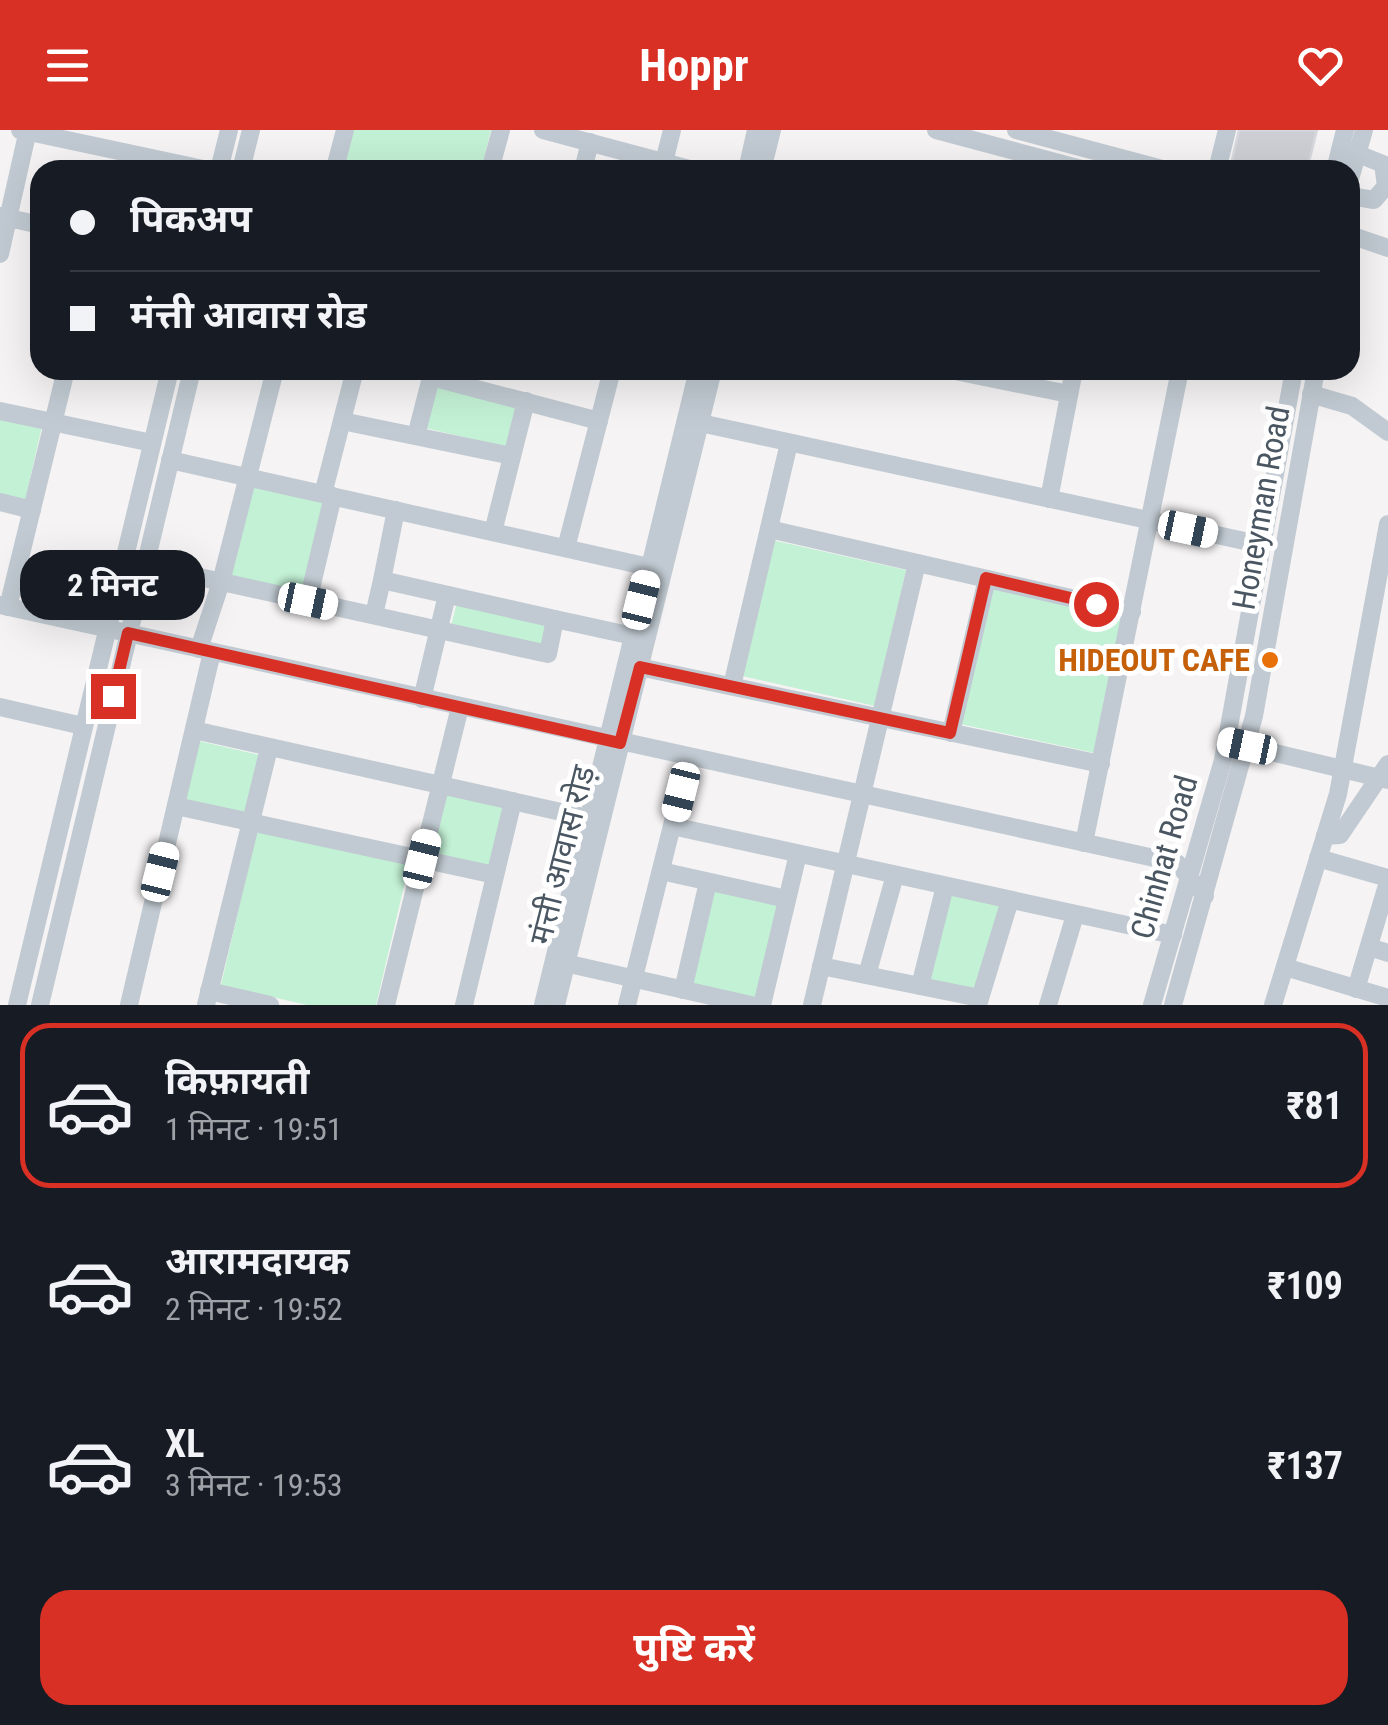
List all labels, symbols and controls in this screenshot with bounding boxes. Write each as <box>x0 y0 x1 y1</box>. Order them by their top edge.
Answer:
icon: menu <box>40 38 95 93</box>
icon: heart <box>1293 38 1348 93</box>
text: Hoppr <box>639 39 749 92</box>
text: पिकअप <box>130 197 252 241</box>
text: मंत्ती आवास रोड <box>130 293 367 337</box>
street label: Honeyman Road <box>1224 403 1298 613</box>
car <box>1156 508 1220 550</box>
callout: 2 मिनट <box>21 551 206 621</box>
text: 2 मिनट <box>67 566 158 604</box>
car <box>619 567 663 633</box>
car <box>276 580 340 622</box>
route start <box>1074 582 1119 627</box>
place label: HIDEOUT CAFE <box>1058 641 1250 679</box>
marker: HIDEOUT CAFE <box>1259 649 1281 671</box>
route end <box>91 674 136 719</box>
car <box>1215 725 1279 767</box>
car <box>659 759 703 825</box>
street label: मंत्ती आवास रोड़ <box>521 761 603 948</box>
street label: Chinhat Road <box>1123 771 1205 943</box>
car <box>400 826 444 892</box>
car <box>138 839 182 905</box>
text: किफ़ायती <box>165 1059 309 1103</box>
icon: car <box>45 1061 135 1151</box>
text: ₹81 <box>1287 1084 1343 1128</box>
text: 1 मिनट · 19:51 <box>165 1110 343 1148</box>
text: आरामदायक <box>165 1239 349 1283</box>
icon: car <box>45 1241 135 1331</box>
text: ₹109 <box>1267 1264 1343 1308</box>
text: 2 मिनट · 19:52 <box>165 1290 343 1328</box>
icon: car <box>45 1421 135 1511</box>
text: XL <box>165 1422 204 1466</box>
text: ₹137 <box>1267 1444 1343 1488</box>
text: 3 मिनट · 19:53 <box>165 1466 343 1504</box>
button: पुष्टि करें <box>40 1590 1348 1705</box>

